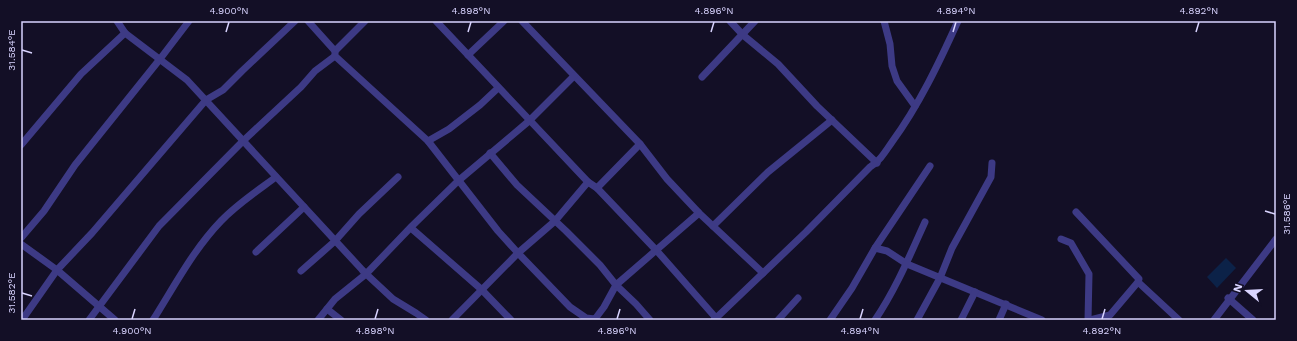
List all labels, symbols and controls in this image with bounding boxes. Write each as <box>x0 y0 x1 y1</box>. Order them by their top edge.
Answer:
text: 4.900°N <box>209 5 249 16</box>
text: 4.898°N <box>451 5 491 16</box>
text: 4.896°N <box>694 5 734 16</box>
text: 4.894°N <box>936 5 976 16</box>
text: 4.892°N <box>1180 5 1218 16</box>
text: 31.584°E <box>6 29 17 71</box>
text: 31.586°E <box>1281 193 1292 235</box>
north arrow <box>1227 271 1267 311</box>
text: 31.582°E <box>6 272 17 314</box>
text: N <box>1231 282 1245 294</box>
text: 4.900°N <box>112 325 152 336</box>
text: 4.898°N <box>355 325 395 336</box>
text: 4.896°N <box>597 325 637 336</box>
text: 4.894°N <box>840 325 880 336</box>
text: 4.892°N <box>1083 325 1121 336</box>

